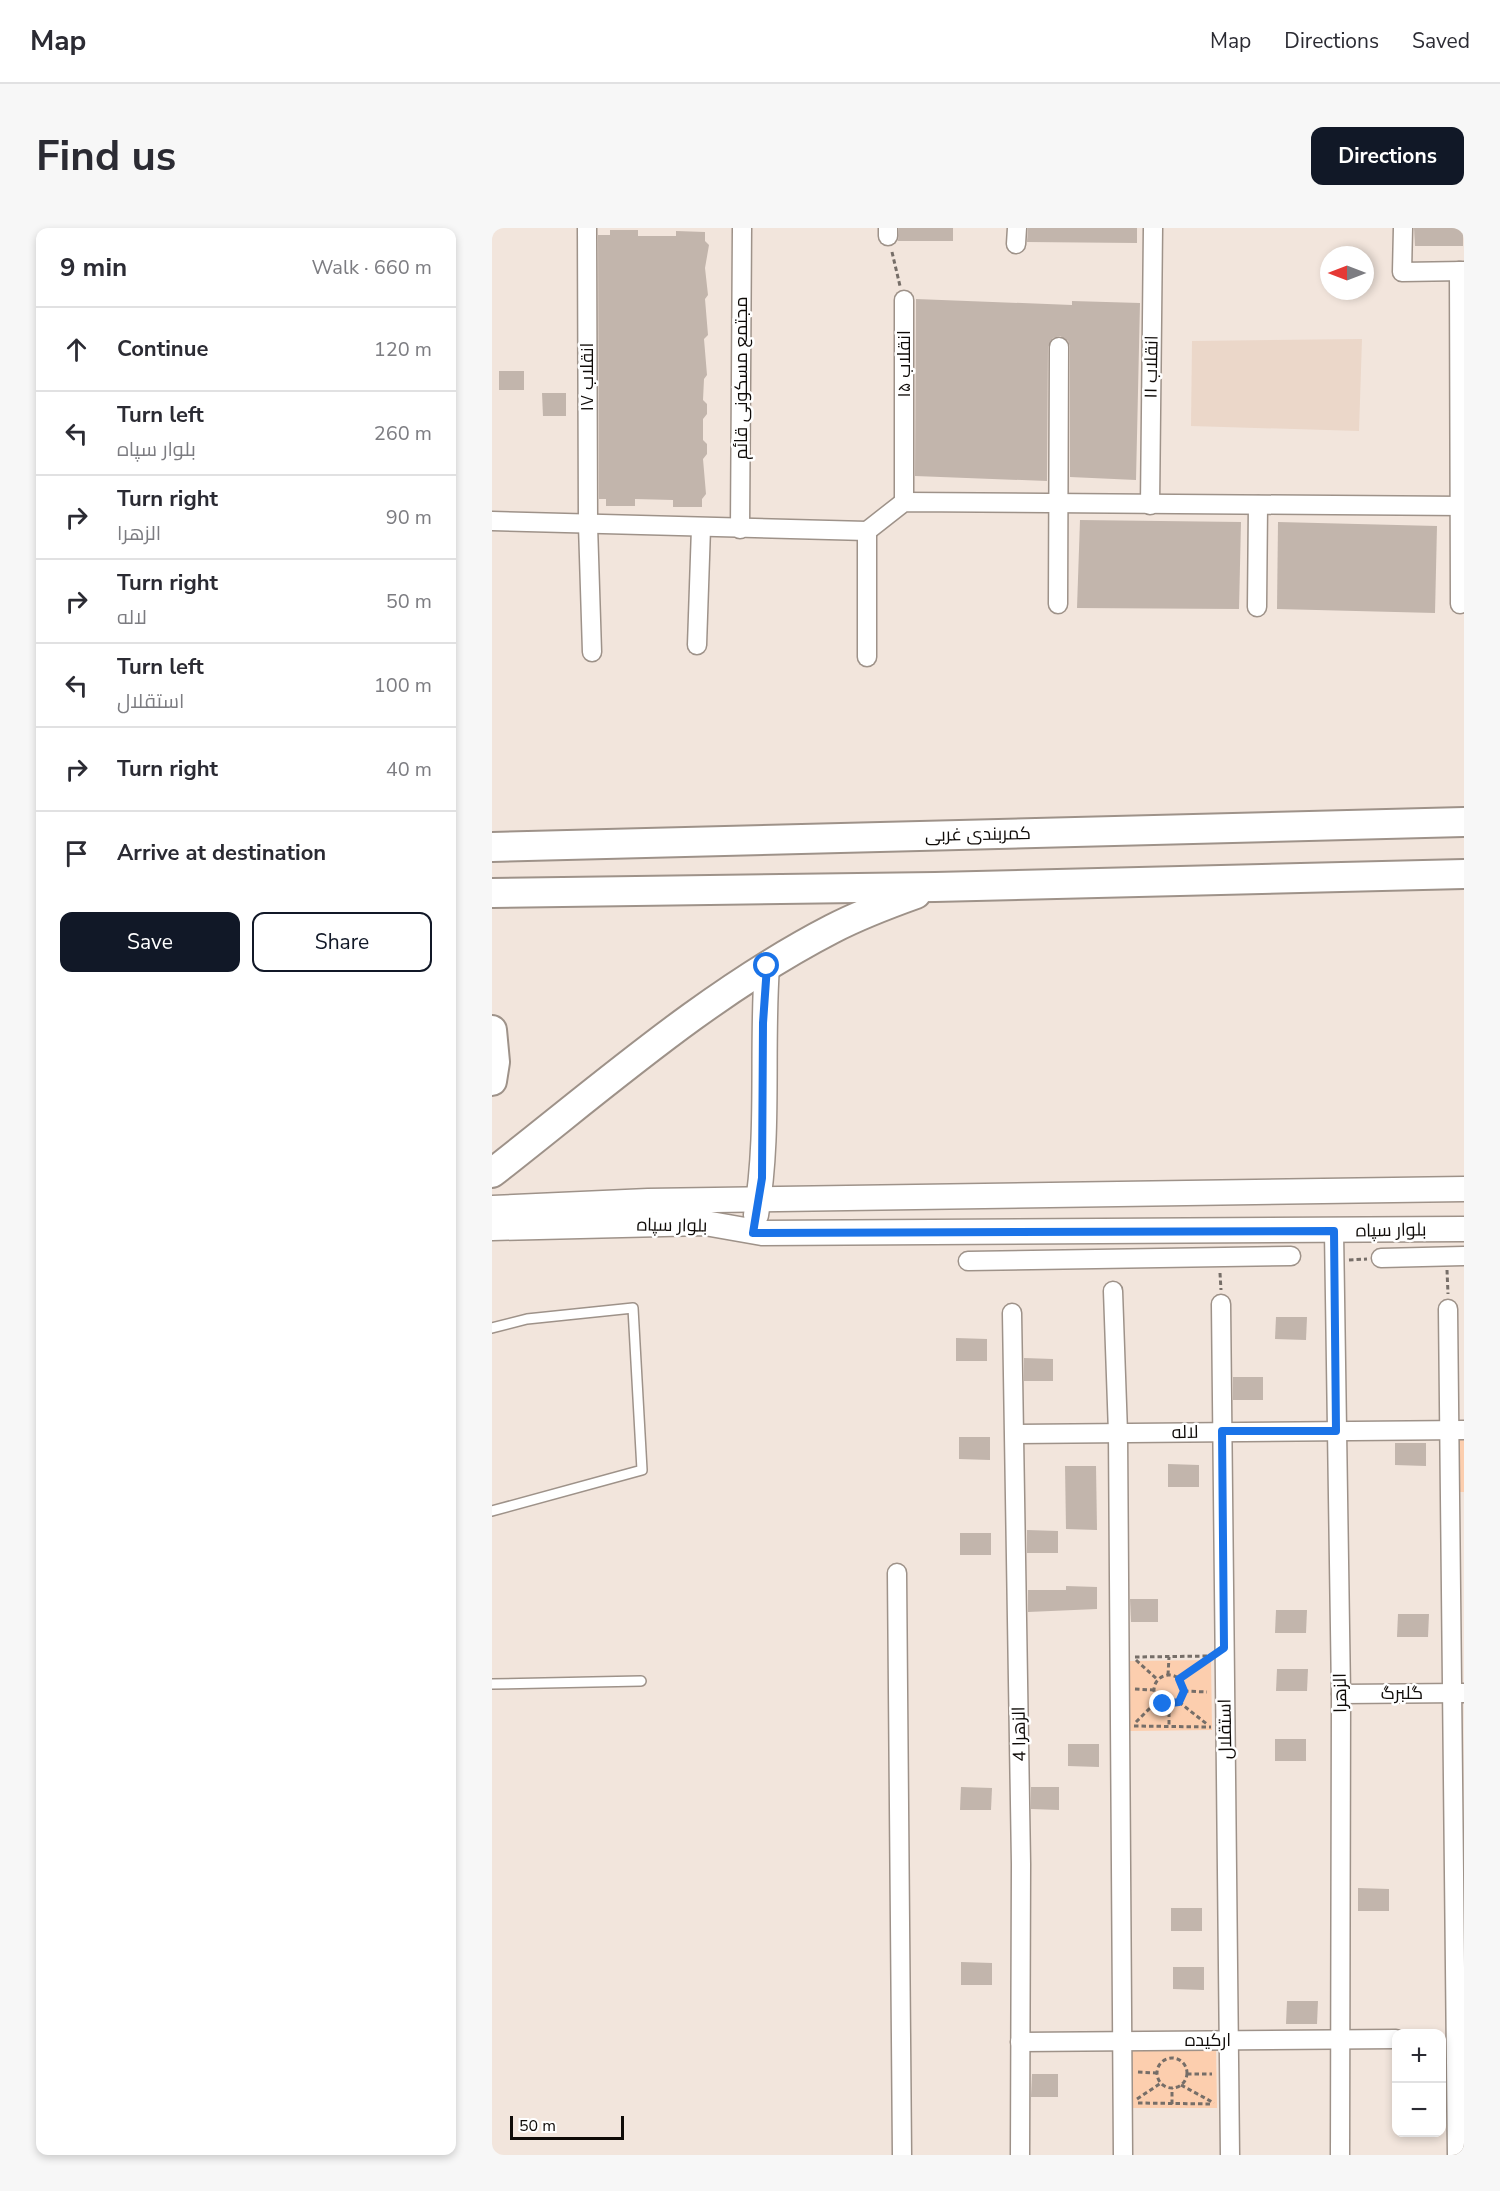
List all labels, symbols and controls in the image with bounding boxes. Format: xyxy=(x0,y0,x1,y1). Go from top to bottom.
text: Map xyxy=(30,22,86,60)
text: Map xyxy=(1210,27,1251,55)
text: Directions xyxy=(1284,27,1379,55)
text: Saved xyxy=(1412,27,1470,55)
button: Directions xyxy=(1311,127,1464,185)
text: Find us xyxy=(36,128,176,185)
north arrow xyxy=(1320,246,1374,300)
text: 9 min xyxy=(60,250,127,285)
text: Walk · 660 m xyxy=(312,254,432,281)
street label: مجتمع مسکونی قائم xyxy=(729,296,753,460)
street label: انقلاب ۱۵ xyxy=(892,330,916,398)
icon: ahead xyxy=(60,333,93,366)
text: Continue xyxy=(117,334,208,364)
street label: انقلاب ۱۱ xyxy=(1138,335,1164,399)
text: 120 m xyxy=(374,336,432,363)
street label: انقلاب ۱۷ xyxy=(575,343,599,411)
text: Turn left xyxy=(117,400,204,430)
icon: left xyxy=(60,417,93,450)
text: 260 m xyxy=(374,420,432,447)
text: بلوار سپاه xyxy=(117,436,196,463)
text: Turn right xyxy=(117,484,218,514)
icon: right xyxy=(60,501,93,534)
text: 90 m xyxy=(386,504,432,531)
text: الزهرا xyxy=(117,520,161,547)
text: Turn right xyxy=(117,568,218,598)
icon: right xyxy=(60,585,93,618)
text: 50 m xyxy=(386,588,432,615)
text: لاله xyxy=(117,604,147,631)
text: Turn left xyxy=(117,652,204,682)
icon: left xyxy=(60,669,93,702)
text: 100 m xyxy=(374,672,432,699)
text: استقلال xyxy=(117,688,184,715)
icon: right xyxy=(60,753,93,786)
text: Turn right xyxy=(117,754,218,784)
text: 40 m xyxy=(386,756,432,783)
street label: کمربندی غربی xyxy=(925,821,1031,847)
icon: arrive xyxy=(60,837,93,870)
text: Arrive at destination xyxy=(117,838,326,868)
button: Save xyxy=(60,912,240,972)
button: Share xyxy=(252,912,432,972)
route start xyxy=(753,952,779,978)
street label: بلوار سپاه xyxy=(636,1212,708,1238)
street label: بلوار سپاه xyxy=(1355,1217,1427,1243)
street label: لاله xyxy=(1171,1420,1199,1444)
street label: الزهرا xyxy=(1328,1673,1352,1713)
street label: گلبرگ xyxy=(1381,1681,1423,1705)
route end xyxy=(1149,1690,1175,1716)
street label: استقلال xyxy=(1212,1698,1238,1760)
street label: الزهرا 4 xyxy=(1007,1706,1031,1762)
street label: ارکیده xyxy=(1185,2028,1231,2052)
map controls xyxy=(1392,2029,1446,2137)
button: + xyxy=(1392,2029,1446,2083)
button: − xyxy=(1392,2083,1446,2137)
scale bar xyxy=(510,2113,624,2140)
text: 50 m xyxy=(519,2115,556,2137)

